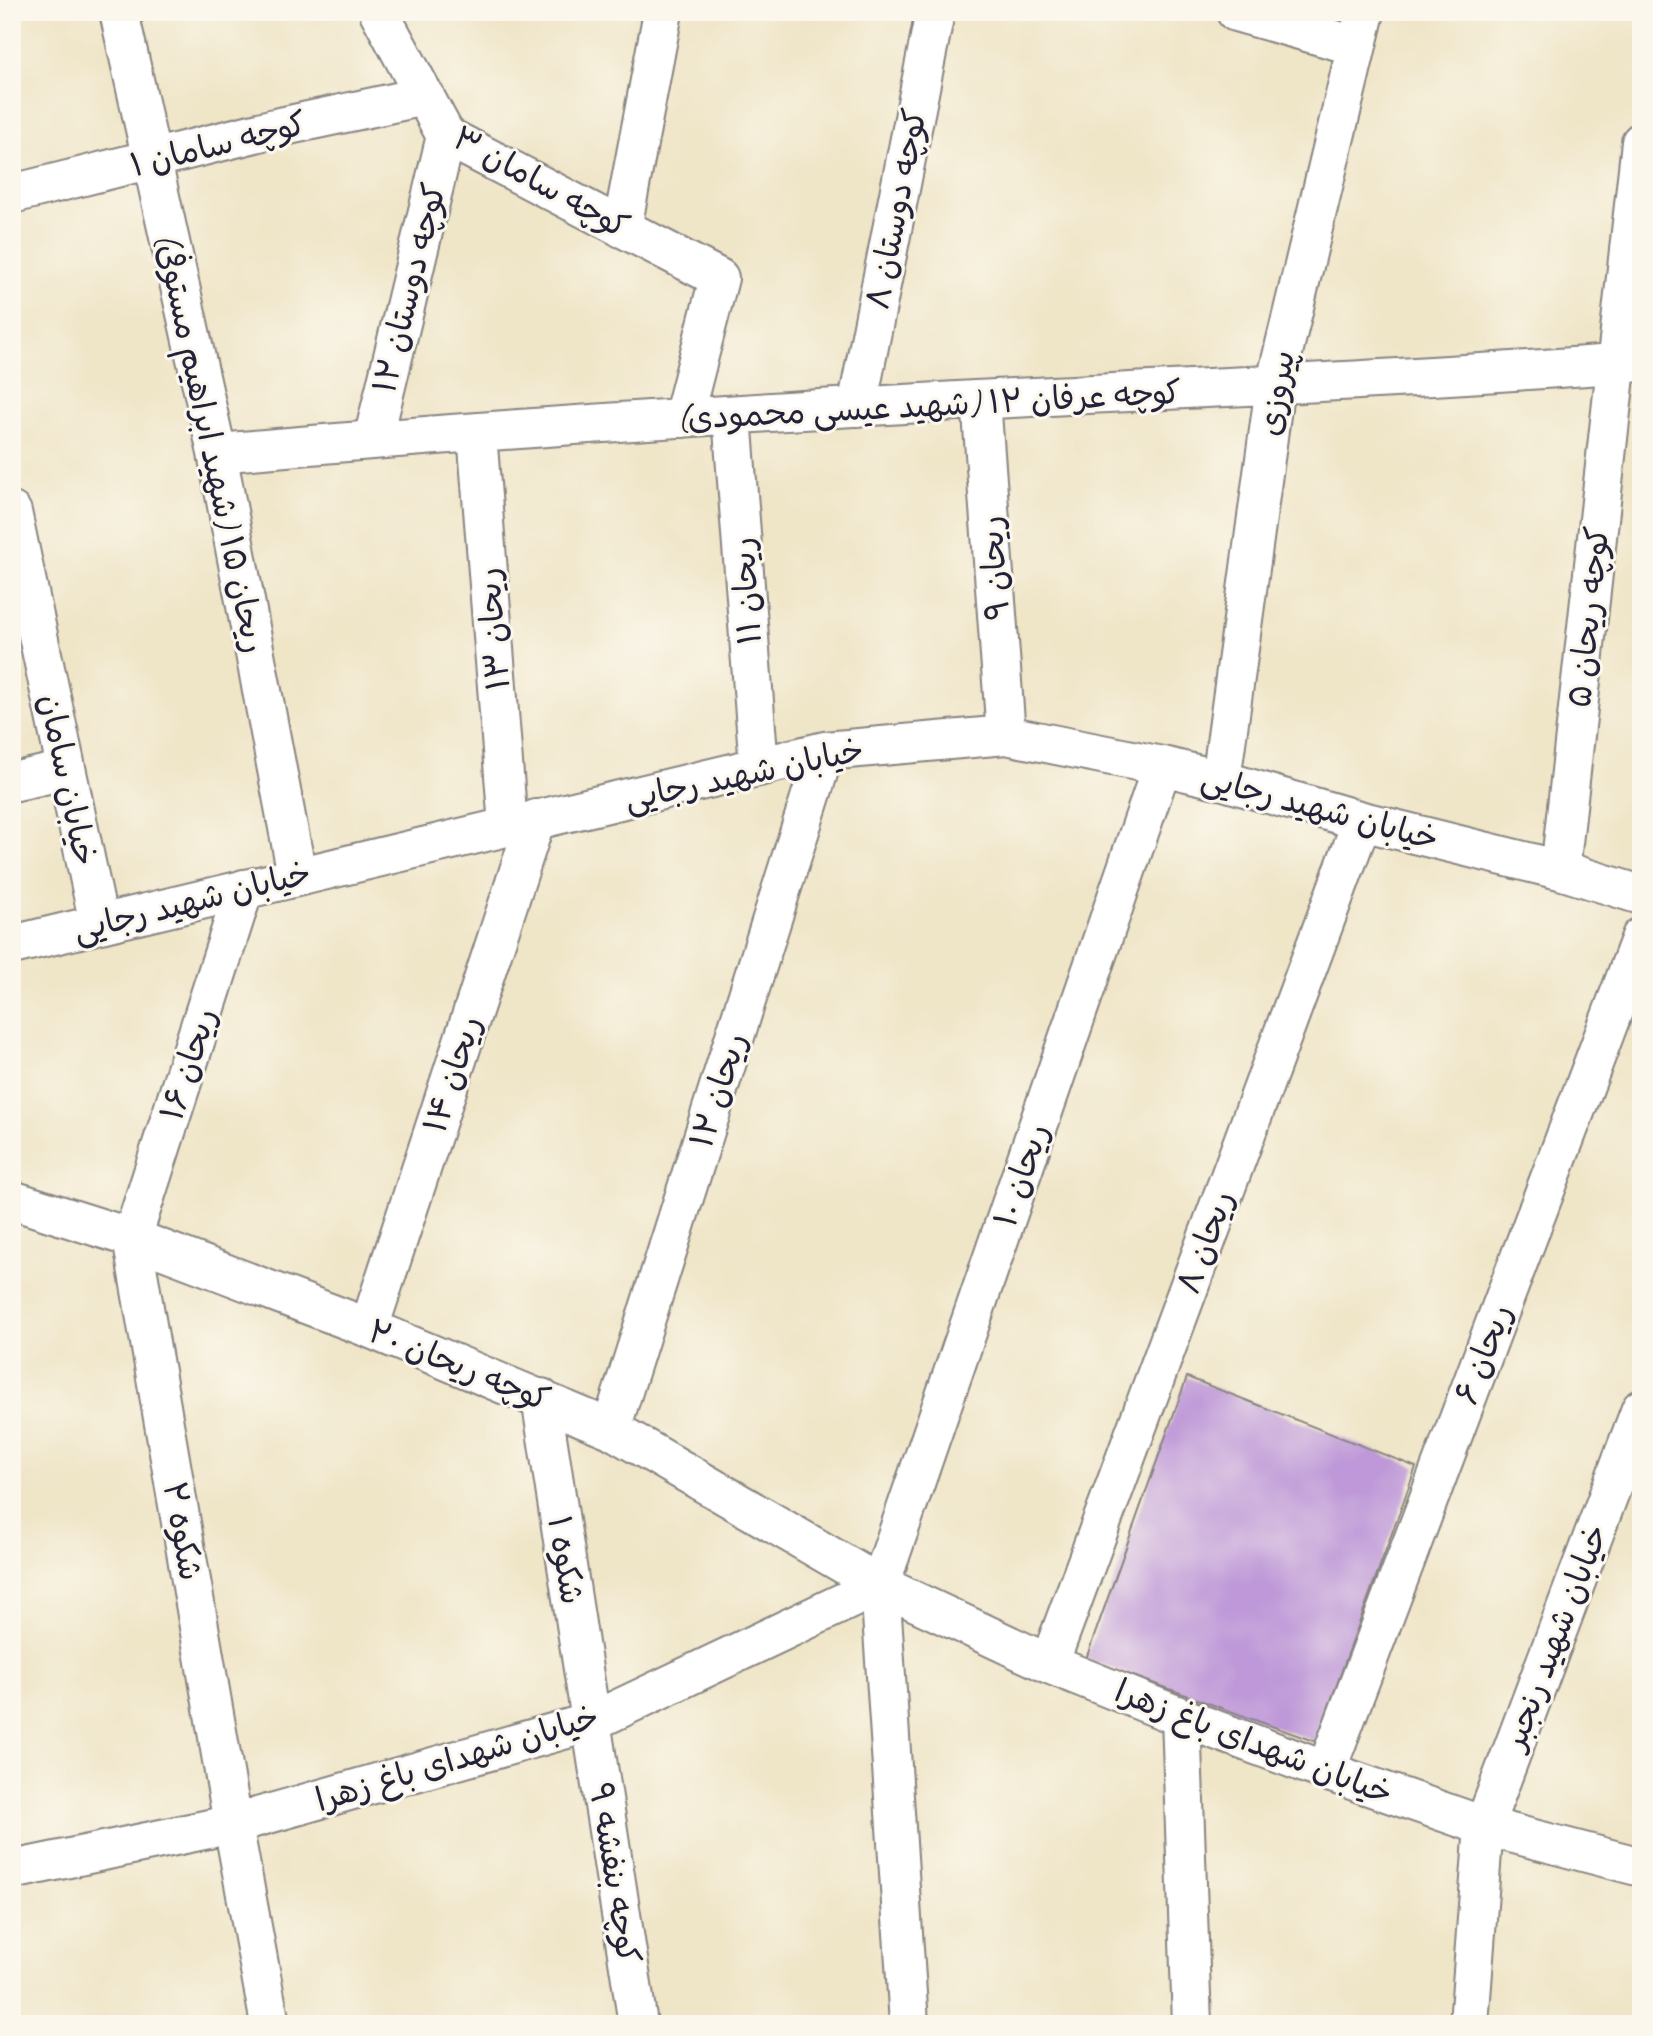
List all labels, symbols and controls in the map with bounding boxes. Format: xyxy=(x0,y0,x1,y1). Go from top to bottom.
street label: کوچه سامان ۱ xyxy=(126,102,310,186)
street label: کوچه دوستان ۸ xyxy=(856,105,936,313)
street label: کوچه سامان ۳ xyxy=(446,116,636,248)
street label: کوچه دوستان ۱۲ xyxy=(363,179,455,397)
street label: ریحان ۱۵ (شهید ابراهیم مستوفی) xyxy=(142,229,276,658)
street label: پیروزی xyxy=(1248,347,1304,439)
street label: کوچه عرفان ۱۲ (شهید عیسی محمودی) xyxy=(676,371,1182,439)
street label: ریحان ۹ xyxy=(969,514,1019,622)
street label: کوچه ریحان ۵ xyxy=(1558,524,1618,710)
street label: ریحان ۱۱ xyxy=(721,536,771,646)
street label: ریحان ۱۳ xyxy=(467,566,519,692)
street label: خیابان سامان xyxy=(29,690,107,870)
street label: خیابان شهید رجایی xyxy=(621,728,867,820)
street label: خیابان شهید رجایی xyxy=(1197,756,1443,860)
street label: خیابان شهید رجایی xyxy=(69,851,315,951)
street label: ریحان ۱۶ xyxy=(150,1002,226,1126)
street label: ریحان ۱۴ xyxy=(413,1010,491,1138)
street label: ریحان ۱۲ xyxy=(680,1027,756,1153)
street label: ریحان ۱۰ xyxy=(984,1118,1058,1232)
street label: ریحان ۸ xyxy=(1167,1184,1243,1300)
street label: ریحان ۶ xyxy=(1445,1298,1521,1410)
street label: کوچه ریحان ۲۰ xyxy=(362,1309,556,1421)
street label: شکوه ۲ xyxy=(154,1478,212,1584)
street label: شکوه ۱ xyxy=(538,1513,594,1607)
street label: خیابان شهید رنجبر xyxy=(1492,1518,1617,1759)
street label: خیابان شهدای باغ‌ زهرا xyxy=(1109,1670,1399,1816)
street label: خیابان شهدای باغ زهرا xyxy=(310,1695,604,1823)
street label: کوچه بنفشه ۹ xyxy=(580,1780,650,1966)

